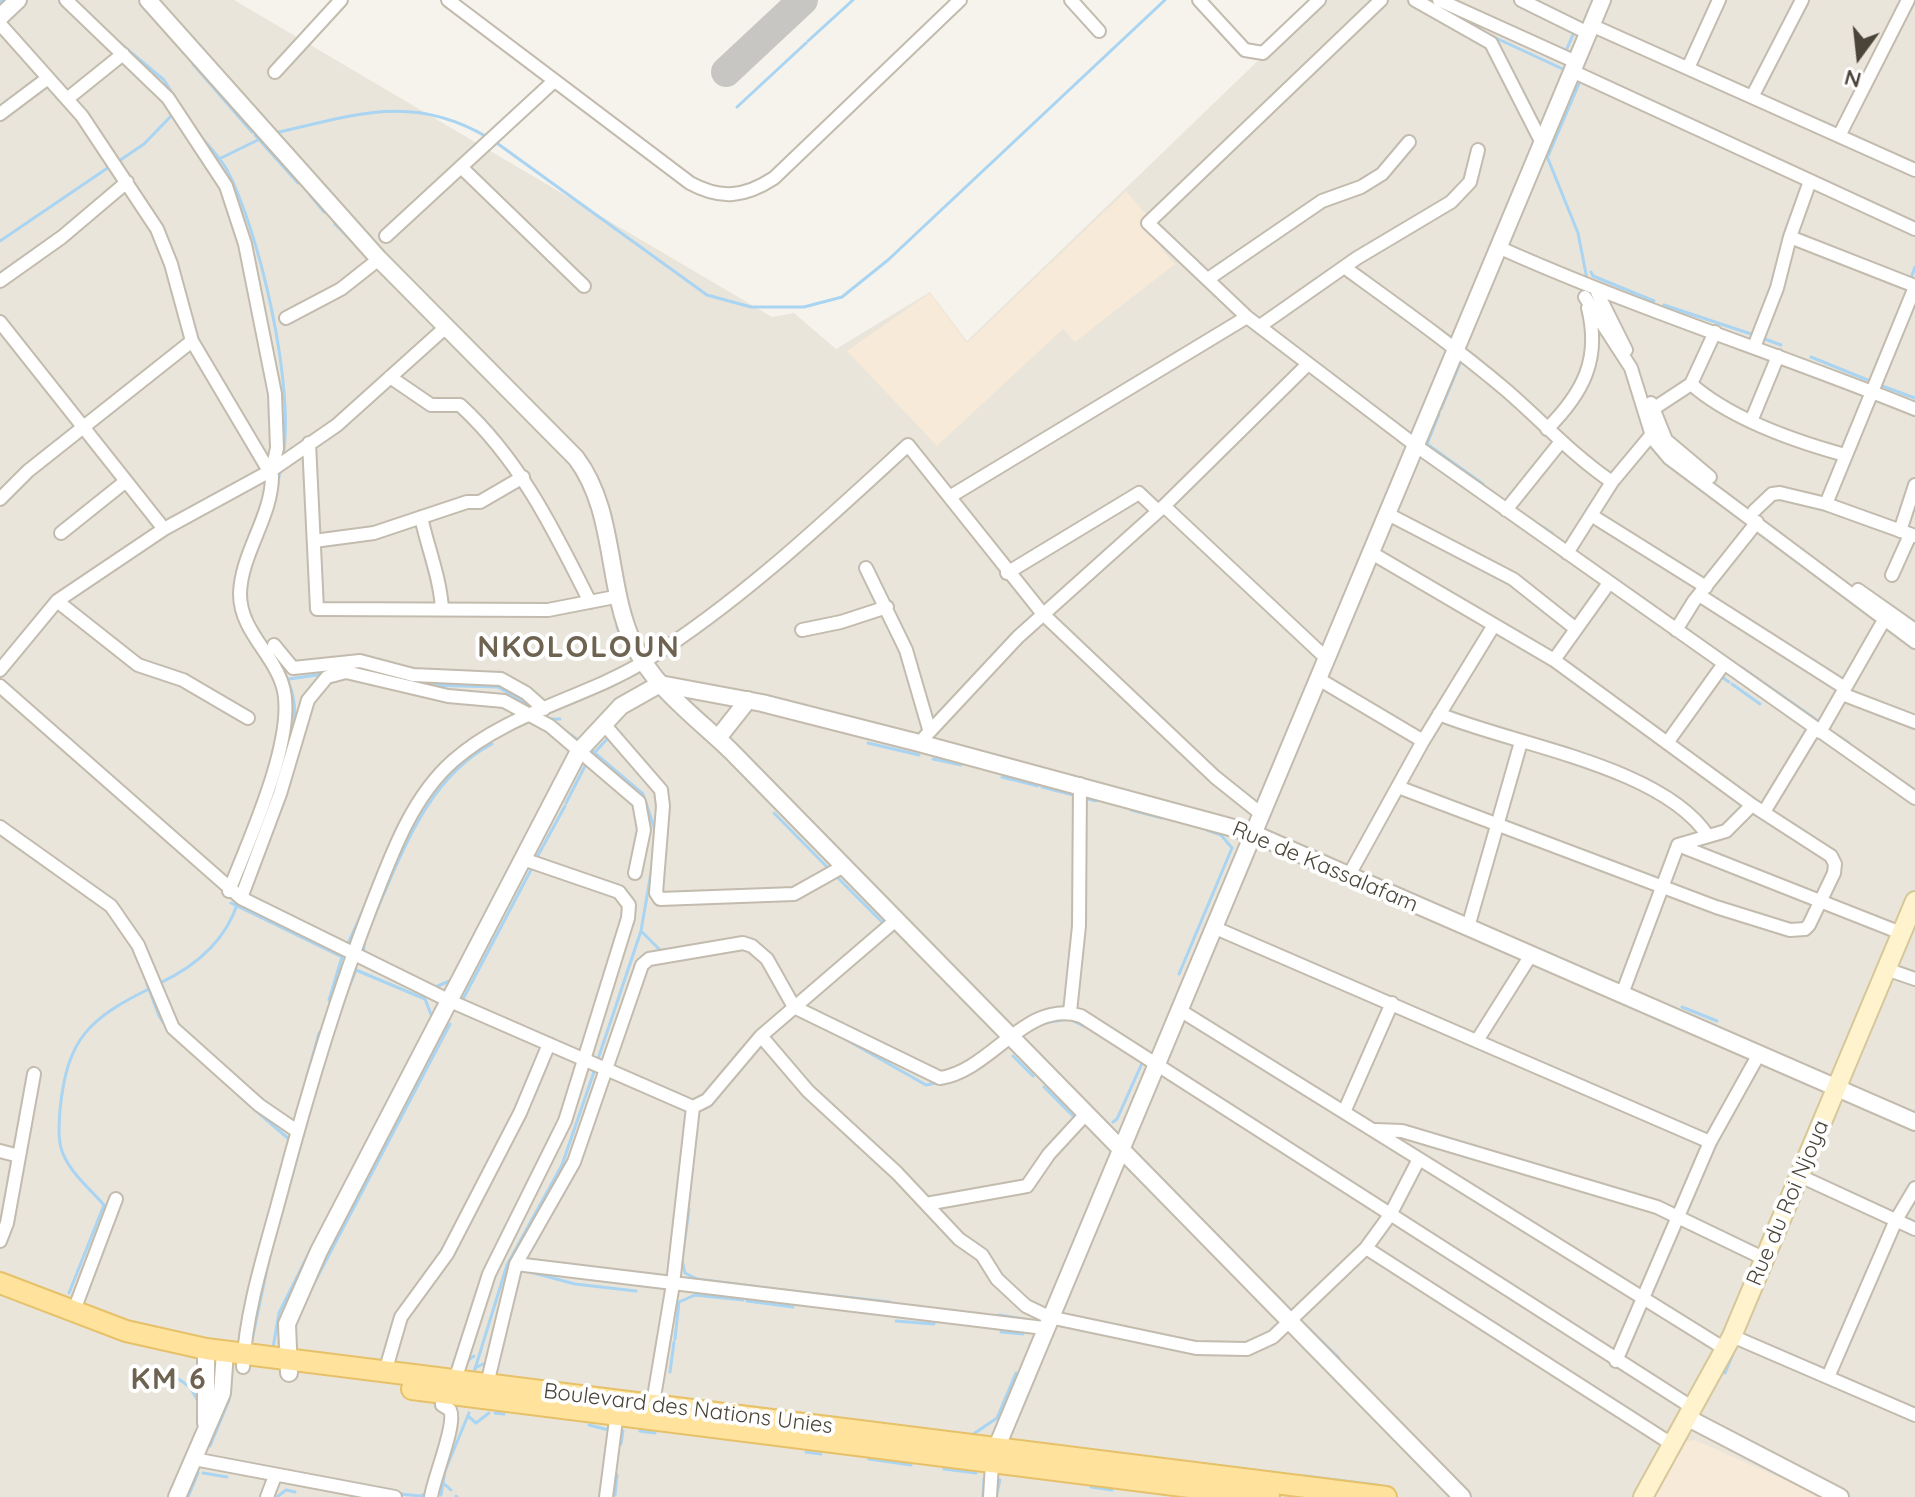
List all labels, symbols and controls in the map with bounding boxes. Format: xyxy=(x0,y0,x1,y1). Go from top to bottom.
north arrow xyxy=(1819,16,1899,96)
text: N xyxy=(1841,64,1864,95)
district label: NKOLOLOUN xyxy=(477,630,681,666)
street label: Rue de Kassalafam xyxy=(1228,816,1422,918)
street label: Rue du Roi Njoya xyxy=(1741,1116,1835,1290)
district label: KM 6 xyxy=(130,1362,208,1398)
street label: Boulevard des Nations Unies xyxy=(542,1378,834,1440)

